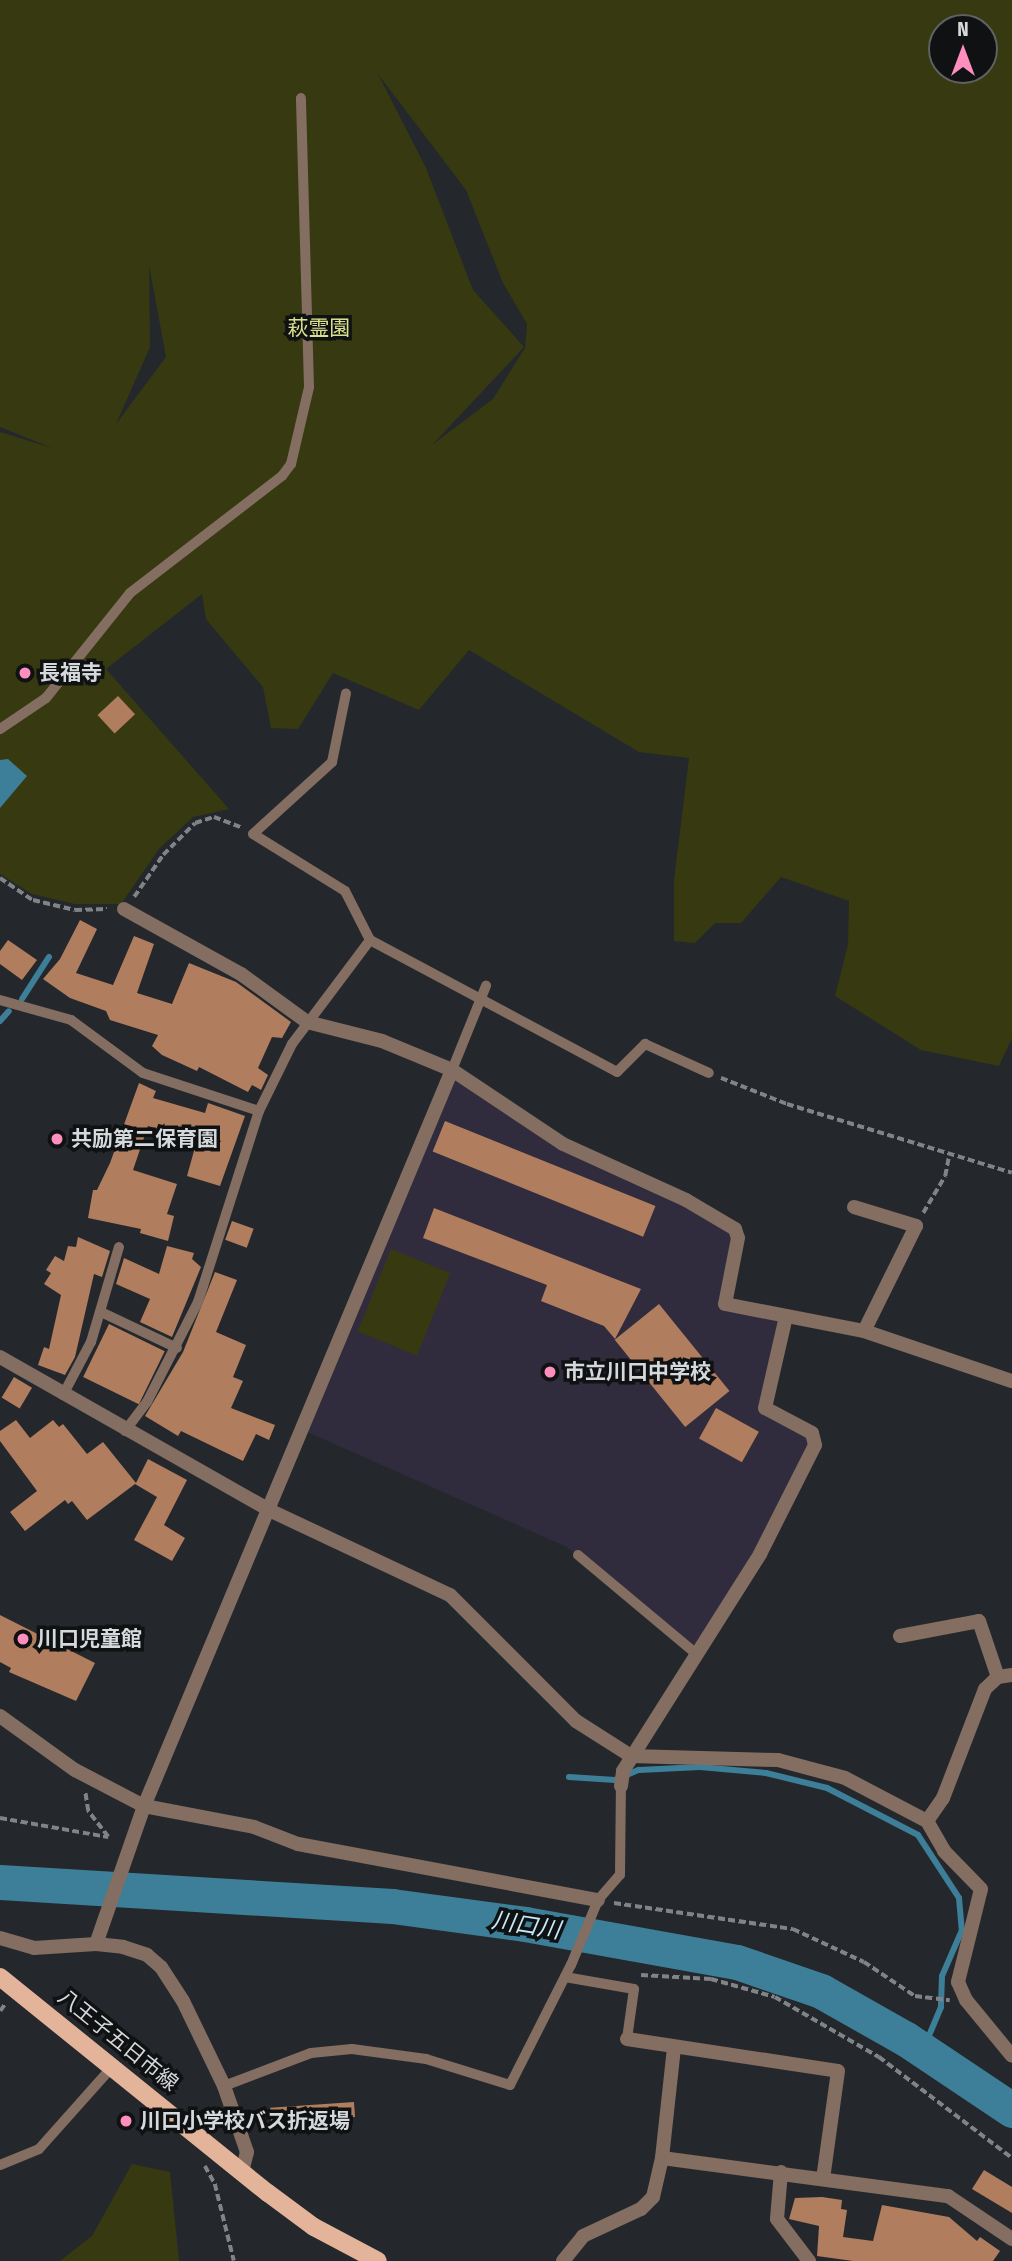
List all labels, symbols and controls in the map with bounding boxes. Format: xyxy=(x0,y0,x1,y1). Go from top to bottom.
north arrow xyxy=(928,14,998,84)
text: N xyxy=(957,18,969,41)
park label: 萩霊園 xyxy=(288,315,350,341)
place label: 長福寺 xyxy=(39,660,102,686)
marker: 長福寺 xyxy=(17,665,33,681)
place label: 共励第二保育園 xyxy=(71,1126,218,1152)
marker: 共励第二保育園 xyxy=(49,1131,65,1147)
place label: 市立川口中学校 xyxy=(564,1359,711,1385)
marker: 市立川口中学校 xyxy=(542,1364,558,1380)
place label: 川口児童館 xyxy=(37,1626,142,1652)
marker: 川口児童館 xyxy=(15,1631,31,1647)
water label: 川口川 xyxy=(490,1906,562,1944)
street label: 八王子五日市線 xyxy=(53,1984,183,2096)
place label: 川口小学校バス折返場 xyxy=(140,2108,350,2134)
marker: 川口小学校バス折返場 xyxy=(118,2113,134,2129)

